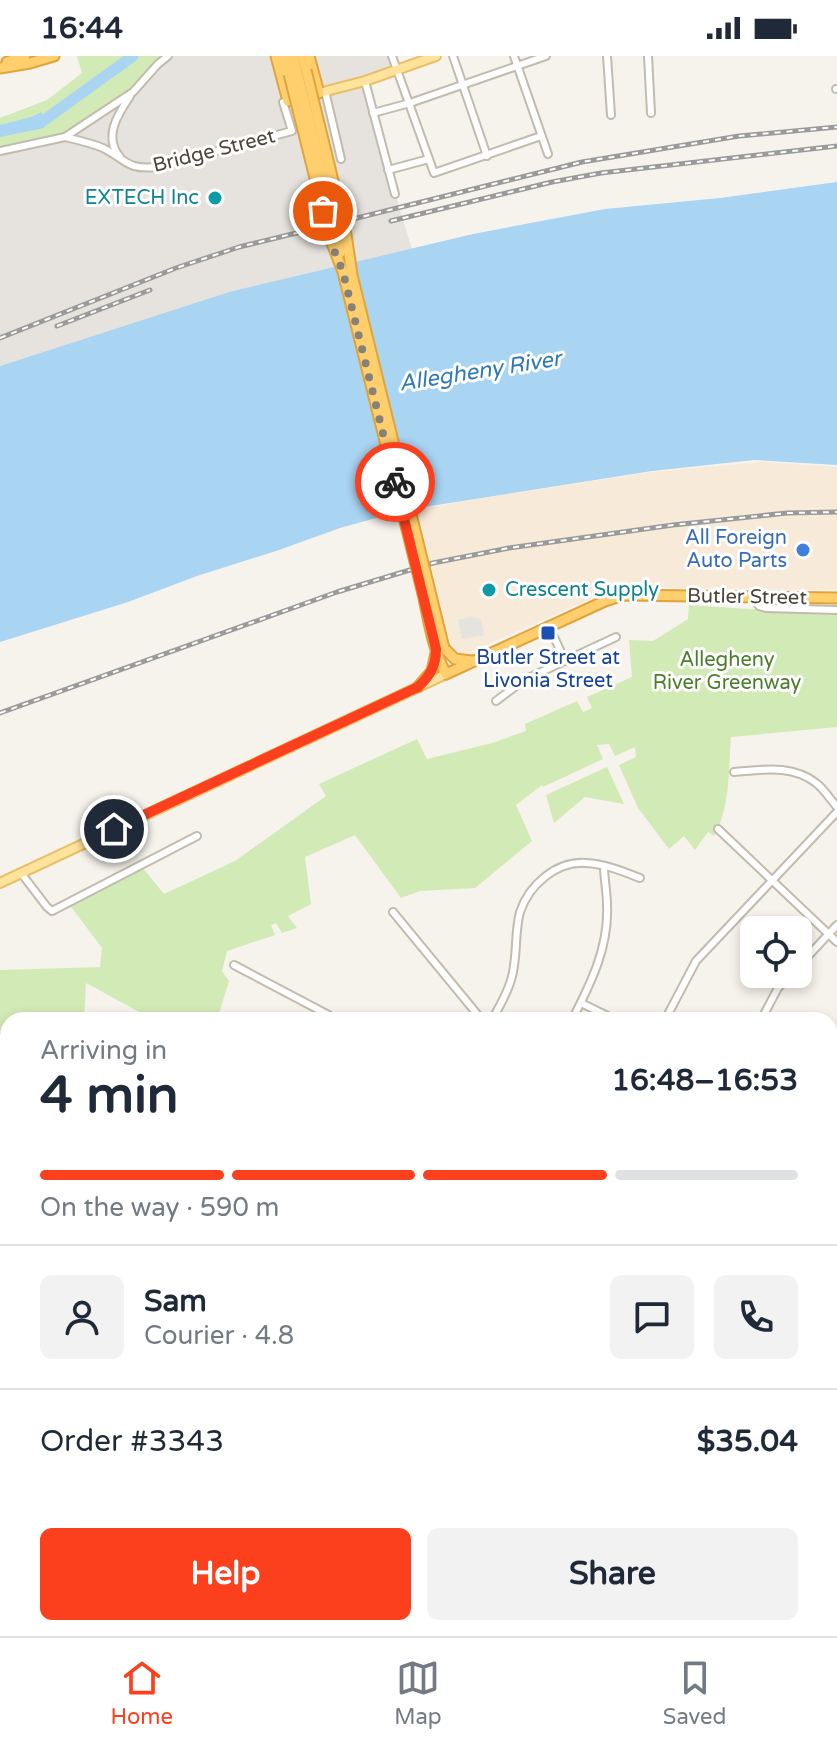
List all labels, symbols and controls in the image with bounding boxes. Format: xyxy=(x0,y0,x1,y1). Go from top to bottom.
text: 16:44 xyxy=(40,10,123,47)
street label: Bridge Street xyxy=(150,124,278,178)
pin xyxy=(289,177,357,245)
place label: EXTECH Inc xyxy=(85,186,199,210)
marker: EXTECH Inc xyxy=(206,189,224,207)
icon: bag xyxy=(301,189,345,233)
water label: Allegheny River xyxy=(397,345,565,397)
courier xyxy=(355,442,435,522)
icon: bike xyxy=(373,460,417,504)
place label: All Foreign Auto Parts xyxy=(685,526,787,573)
marker: All Foreign Auto Parts xyxy=(794,541,812,559)
place label: Crescent Supply xyxy=(505,578,659,602)
marker: Crescent Supply xyxy=(480,581,498,599)
street label: Butler Street xyxy=(687,584,807,610)
marker: Butler Street at Livonia Street xyxy=(539,624,557,642)
place label: Butler Street at Livonia Street xyxy=(476,646,620,693)
park label: Allegheny River Greenway xyxy=(653,648,802,695)
pin xyxy=(80,795,148,863)
icon: home xyxy=(92,807,136,851)
map controls xyxy=(740,916,812,988)
button: locate xyxy=(740,916,812,988)
text: Arriving in xyxy=(40,1035,167,1066)
text: 16:48–16:53 xyxy=(611,1062,798,1099)
text: 4 min xyxy=(40,1064,179,1127)
text: On the way · 590 m xyxy=(40,1192,279,1223)
button: person xyxy=(40,1275,124,1359)
button: chat xyxy=(610,1275,694,1359)
button: phone xyxy=(714,1275,798,1359)
text: Sam xyxy=(144,1283,207,1320)
text: Courier · 4.8 xyxy=(144,1320,294,1351)
text: Order #3343 xyxy=(40,1423,224,1460)
text: $35.04 xyxy=(697,1423,798,1460)
button: Help xyxy=(40,1528,411,1620)
button: Share xyxy=(427,1528,798,1620)
tab: Home xyxy=(111,1656,173,1730)
tab: Map xyxy=(394,1656,442,1730)
tab: Saved xyxy=(663,1656,726,1730)

